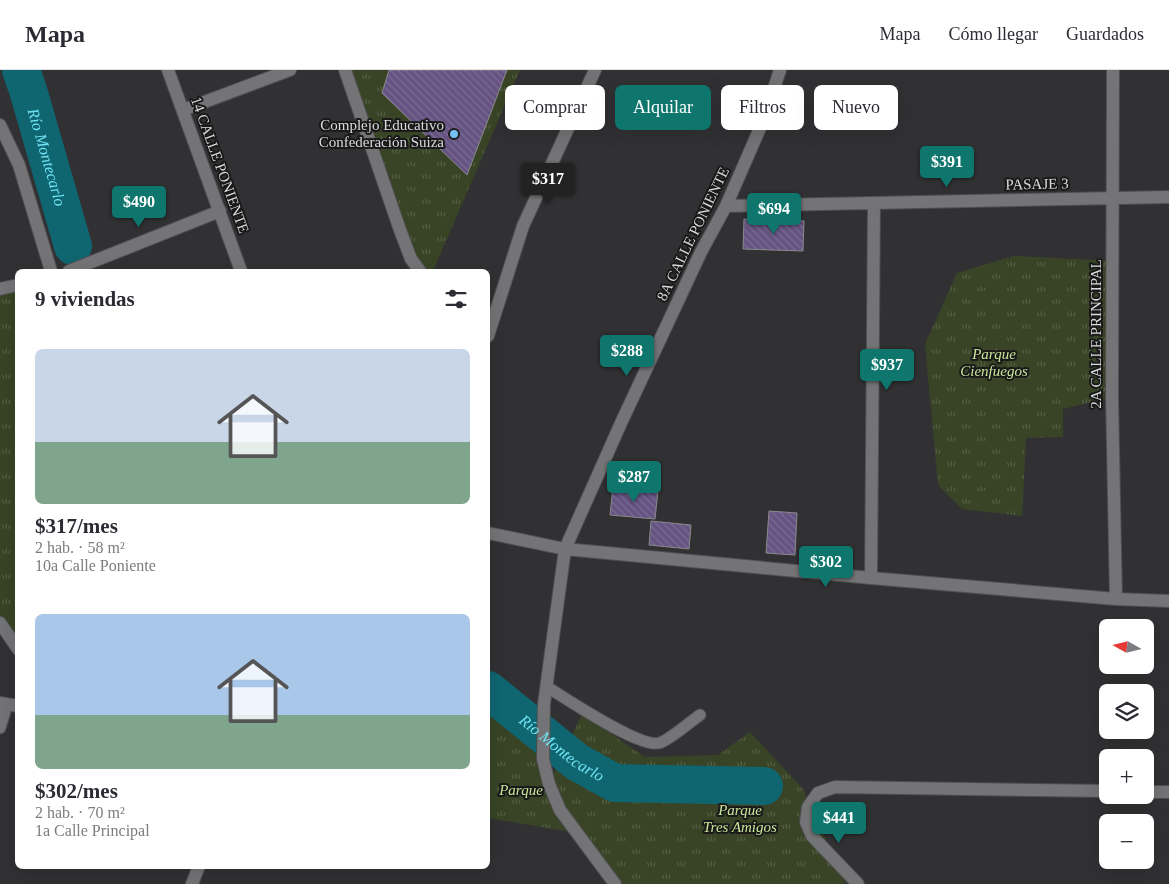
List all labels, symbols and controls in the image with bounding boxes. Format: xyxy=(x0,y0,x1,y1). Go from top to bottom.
text: Mapa xyxy=(25,21,85,47)
text: Mapa xyxy=(880,24,921,44)
text: Cómo llegar xyxy=(949,24,1038,44)
text: Guardados xyxy=(1066,24,1144,44)
chip: Comprar xyxy=(505,85,605,130)
chip: Alquilar xyxy=(615,85,711,130)
chip: Filtros xyxy=(721,85,804,130)
chip: Nuevo xyxy=(814,85,898,130)
street label: 14 CALLE PONIENTE xyxy=(188,95,252,235)
water label: Río Montecarlo xyxy=(25,105,70,208)
place label: Complejo Educativo Confederación Suiza xyxy=(319,117,444,150)
marker: Complejo Educativo Confederación Suiza xyxy=(448,128,460,140)
pin: $391 xyxy=(917,146,977,188)
text: $391 xyxy=(931,153,963,170)
pin: $317 xyxy=(518,162,578,205)
street label: 8A CALLE PONIENTE xyxy=(654,165,732,303)
text: $317 xyxy=(532,170,564,187)
street label: PASAJE 3 xyxy=(1005,175,1069,193)
pin: $490 xyxy=(109,186,169,228)
pin: $694 xyxy=(744,192,804,235)
text: $490 xyxy=(123,193,155,210)
text: $694 xyxy=(758,200,790,217)
street label: 2A CALLE PRINCIPAL xyxy=(1088,259,1104,409)
icon: filters xyxy=(442,285,470,313)
text: 9 viviendas xyxy=(35,287,135,311)
pin: $288 xyxy=(597,334,657,377)
text: $288 xyxy=(611,342,643,359)
park label: Parque Cienfuegos xyxy=(960,346,1028,379)
pin: $937 xyxy=(857,348,917,391)
text: $937 xyxy=(871,356,903,373)
icon: home xyxy=(208,381,298,471)
pin: $287 xyxy=(604,460,664,503)
text: $287 xyxy=(618,468,650,485)
text: $317/mes xyxy=(35,514,118,538)
text: 2 hab. · 58 m² xyxy=(35,539,125,556)
pin: $302 xyxy=(796,546,856,588)
text: $302 xyxy=(810,553,842,570)
text: 10a Calle Poniente xyxy=(35,557,156,574)
north arrow xyxy=(1099,619,1154,674)
map controls xyxy=(1099,619,1154,869)
icon: home xyxy=(208,646,298,736)
button: layers xyxy=(1099,684,1154,739)
water label: Río Montecarlo xyxy=(516,710,607,784)
button: + xyxy=(1099,749,1154,804)
text: $302/mes xyxy=(35,779,118,803)
park label: Parque xyxy=(498,782,543,798)
park label: Parque Tres Amigos xyxy=(703,802,777,835)
pin: $441 xyxy=(809,802,869,844)
text: 2 hab. · 70 m² xyxy=(35,804,125,821)
text: $441 xyxy=(823,809,855,826)
button: − xyxy=(1099,814,1154,869)
text: 1a Calle Principal xyxy=(35,822,150,839)

